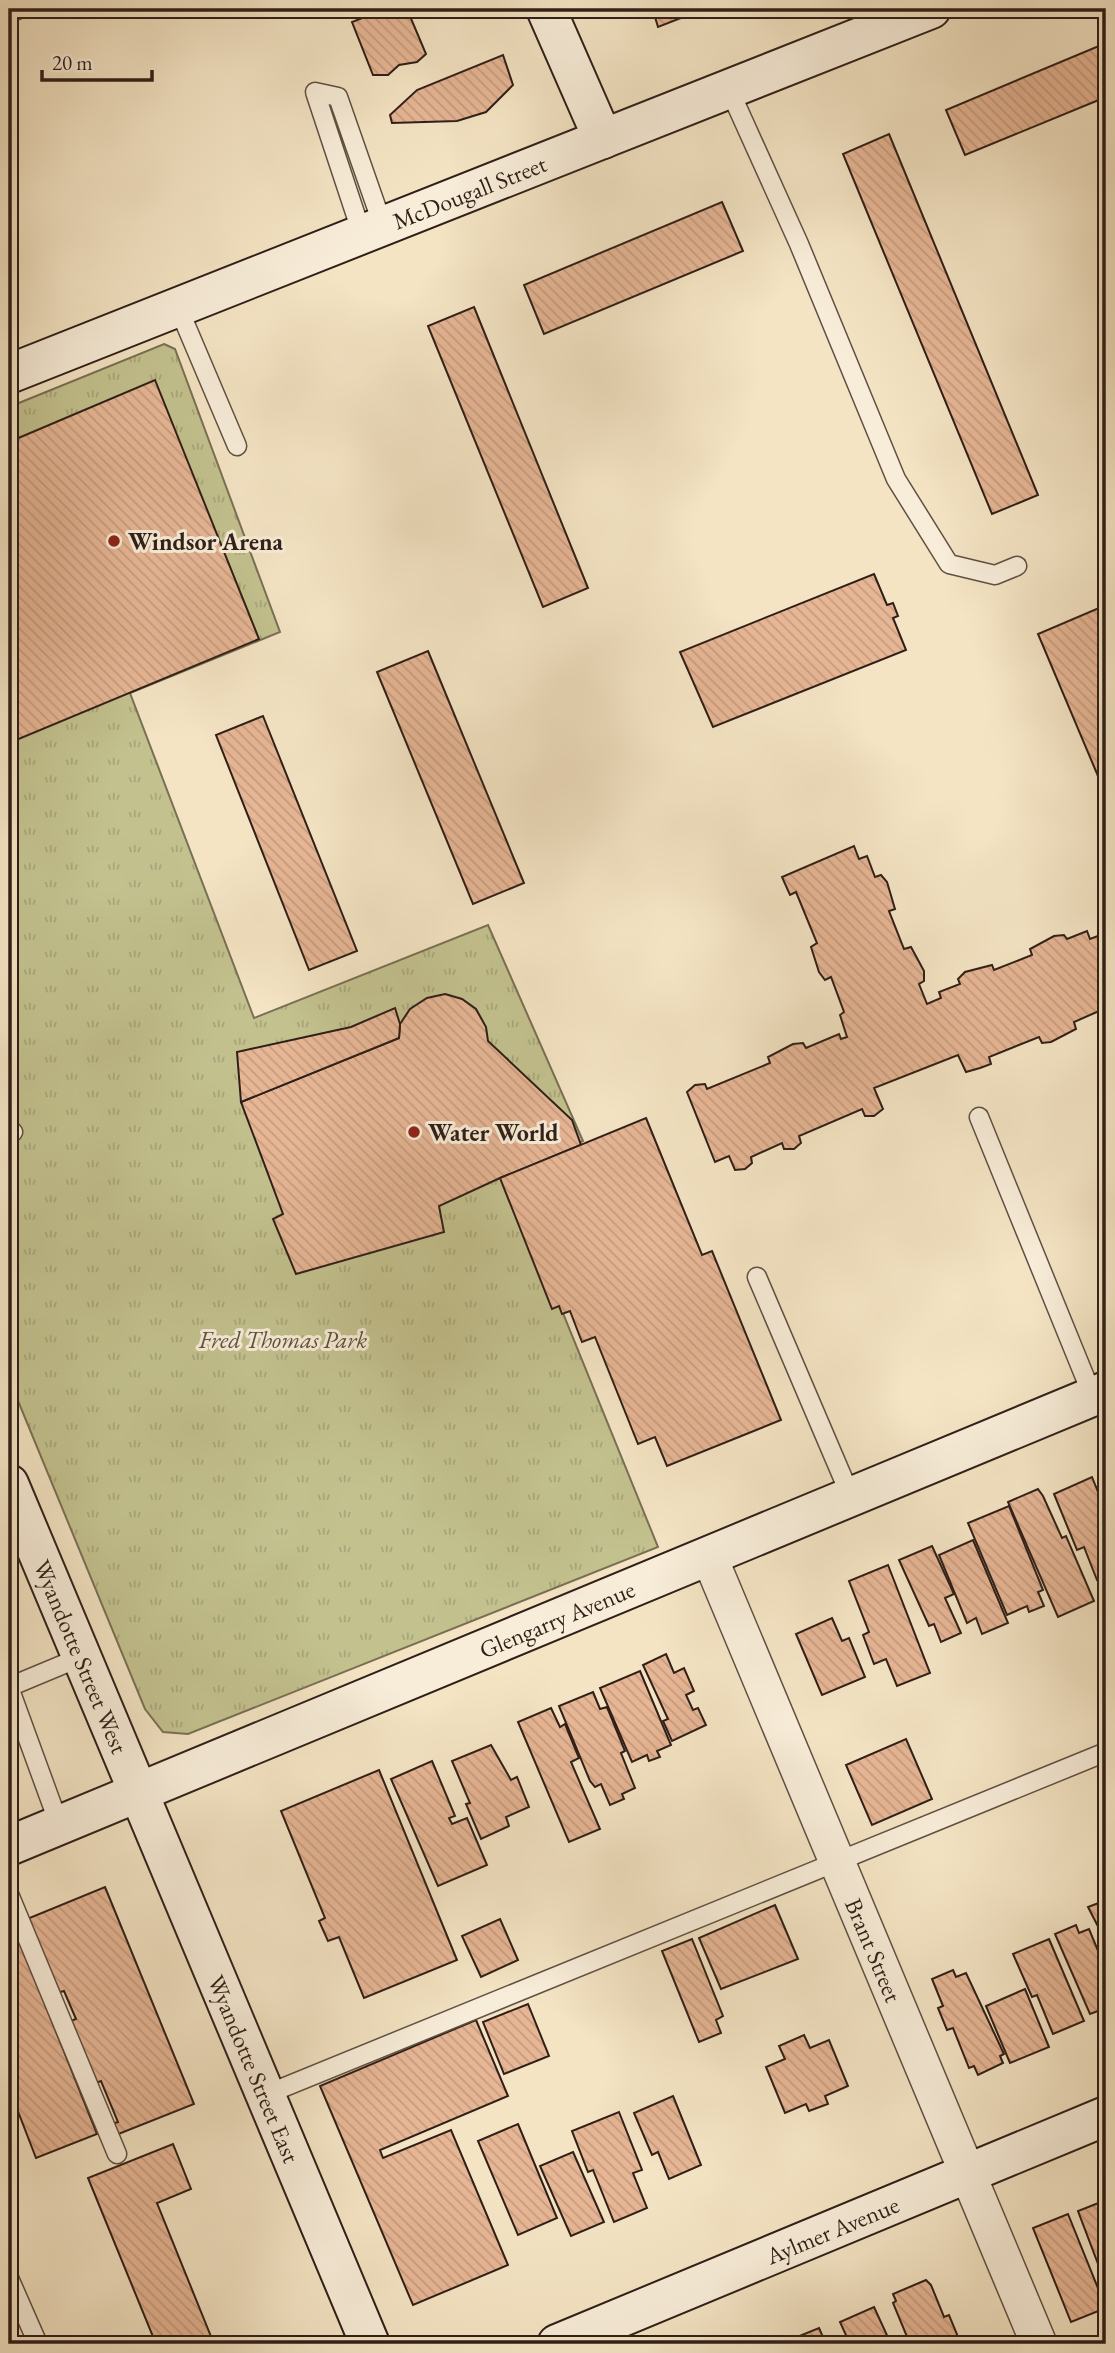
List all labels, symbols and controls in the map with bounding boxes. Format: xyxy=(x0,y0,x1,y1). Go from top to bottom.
scale bar xyxy=(42,38,152,82)
text: 20 m xyxy=(52,49,93,76)
street label: McDougall Street xyxy=(388,147,551,236)
place label: Windsor Arena xyxy=(128,526,284,557)
marker: Windsor Arena xyxy=(106,533,122,549)
place label: Water World xyxy=(428,1117,559,1148)
marker: Water World xyxy=(406,1124,422,1140)
park label: Fred Thomas Park xyxy=(198,1324,367,1355)
street label: Wyandotte Street West xyxy=(27,1555,136,1758)
street label: Glengarry Avenue xyxy=(474,1573,639,1665)
street label: Brant Street xyxy=(838,1893,910,2007)
street label: Wyandotte Street East xyxy=(201,1970,308,2168)
street label: Aylmer Avenue xyxy=(760,2188,903,2271)

